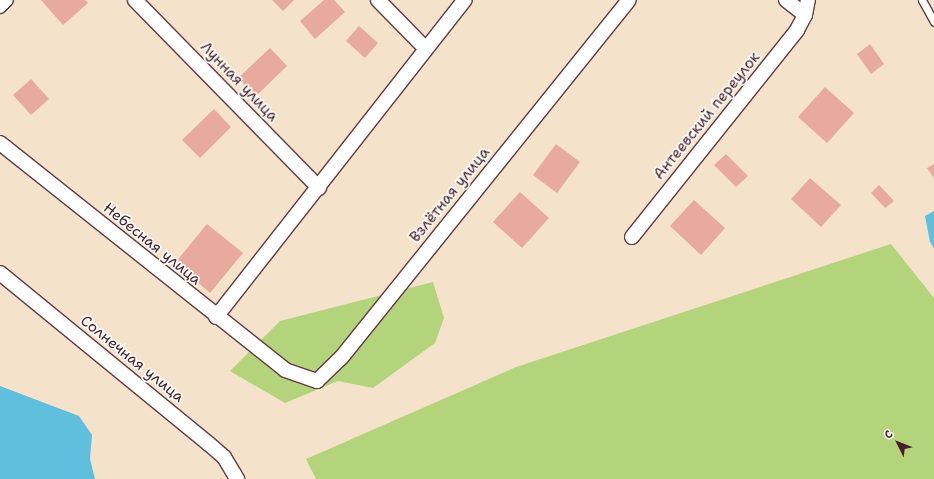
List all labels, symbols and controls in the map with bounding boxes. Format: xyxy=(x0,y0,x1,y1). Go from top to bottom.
street label: Лунная улица xyxy=(196,38,282,126)
street label: Антеевский переулок xyxy=(650,49,764,183)
street label: Взлётная улица xyxy=(406,144,494,246)
street label: Небесная улица xyxy=(99,199,205,289)
street label: Солнечная улица xyxy=(77,312,187,406)
north arrow xyxy=(878,423,918,463)
text: С xyxy=(881,427,897,442)

